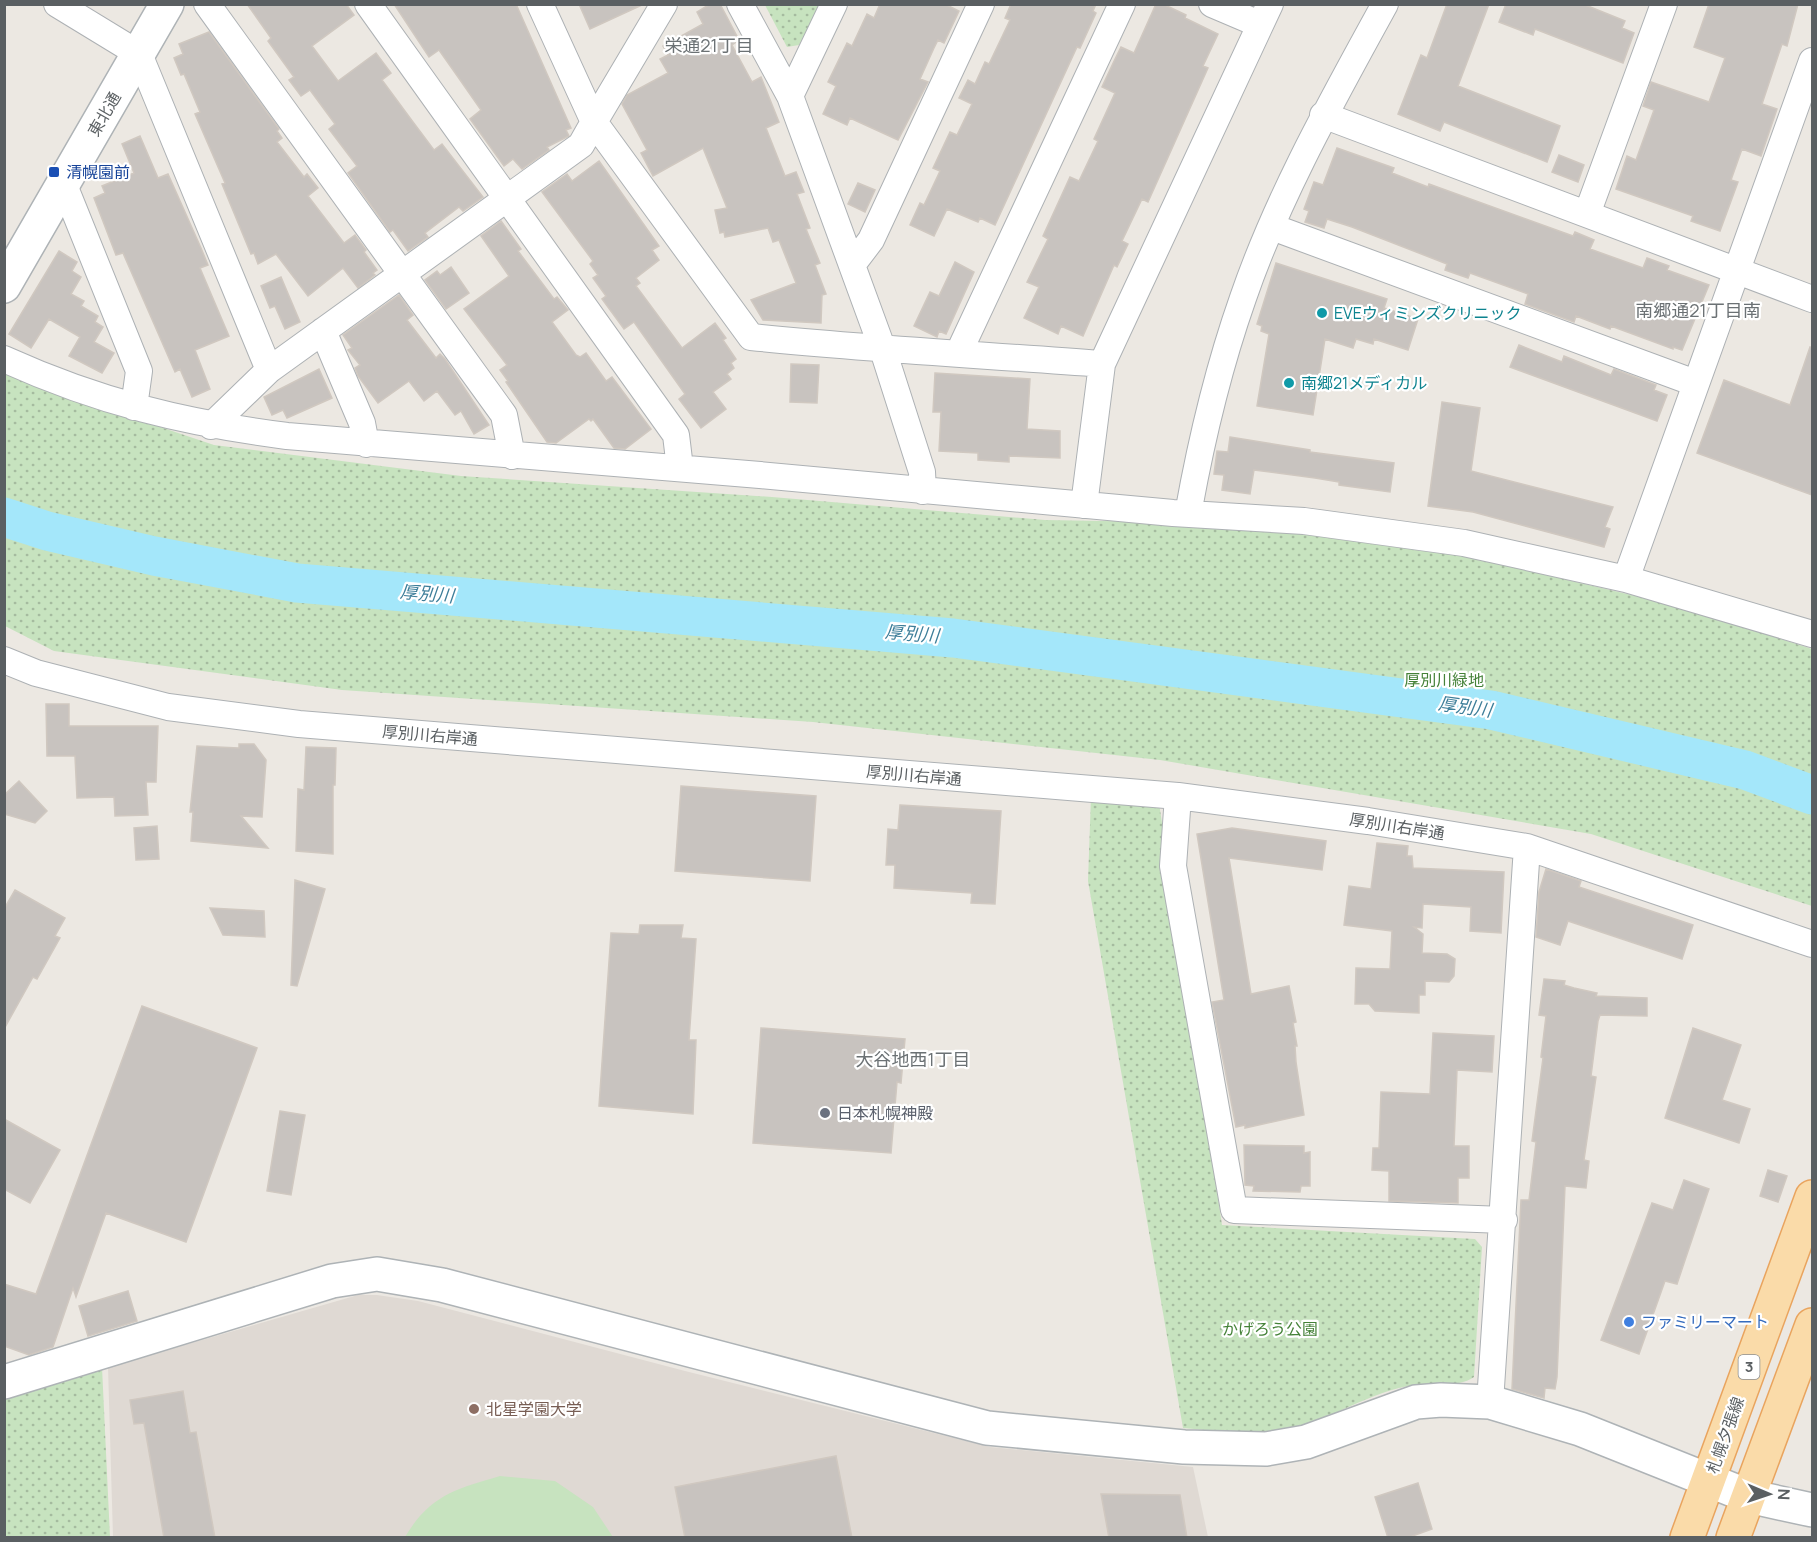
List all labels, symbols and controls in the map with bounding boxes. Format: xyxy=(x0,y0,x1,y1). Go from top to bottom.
district label: 栄通21丁目 xyxy=(664,33,754,57)
street label: 東北通 xyxy=(82,88,126,140)
place label: 清幌園前 xyxy=(66,161,130,183)
marker: 清幌園前 xyxy=(47,165,61,179)
district label: 南郷通21丁目南 xyxy=(1635,298,1761,322)
place label: EVEウィミンズクリニック xyxy=(1334,302,1522,324)
marker: EVEウィミンズクリニック xyxy=(1315,306,1329,320)
place label: 南郷21メディカル xyxy=(1301,372,1427,394)
marker: 南郷21メディカル xyxy=(1282,376,1296,390)
water label: 厚別川 xyxy=(399,579,457,607)
water label: 厚別川 xyxy=(884,619,942,647)
park label: 厚別川緑地 xyxy=(1404,669,1484,691)
water label: 厚別川 xyxy=(1437,690,1496,722)
street label: 厚別川右岸通 xyxy=(381,720,479,750)
street label: 厚別川右岸通 xyxy=(865,760,963,790)
street label: 厚別川右岸通 xyxy=(1348,808,1446,844)
district label: 大谷地西1丁目 xyxy=(855,1047,971,1071)
place label: 日本札幌神殿 xyxy=(837,1102,933,1124)
marker: 日本札幌神殿 xyxy=(818,1106,832,1120)
place label: ファミリーマート xyxy=(1641,1311,1769,1333)
marker: ファミリーマート xyxy=(1622,1315,1636,1329)
park label: かげろう公園 xyxy=(1222,1318,1318,1340)
road number: 3 xyxy=(1738,1355,1760,1379)
street label: 札幌夕張線 xyxy=(1701,1394,1749,1476)
place label: 北星学園大学 xyxy=(486,1398,582,1420)
marker: 北星学園大学 xyxy=(467,1402,481,1416)
north arrow xyxy=(1739,1464,1799,1524)
text: N xyxy=(1773,1488,1795,1501)

